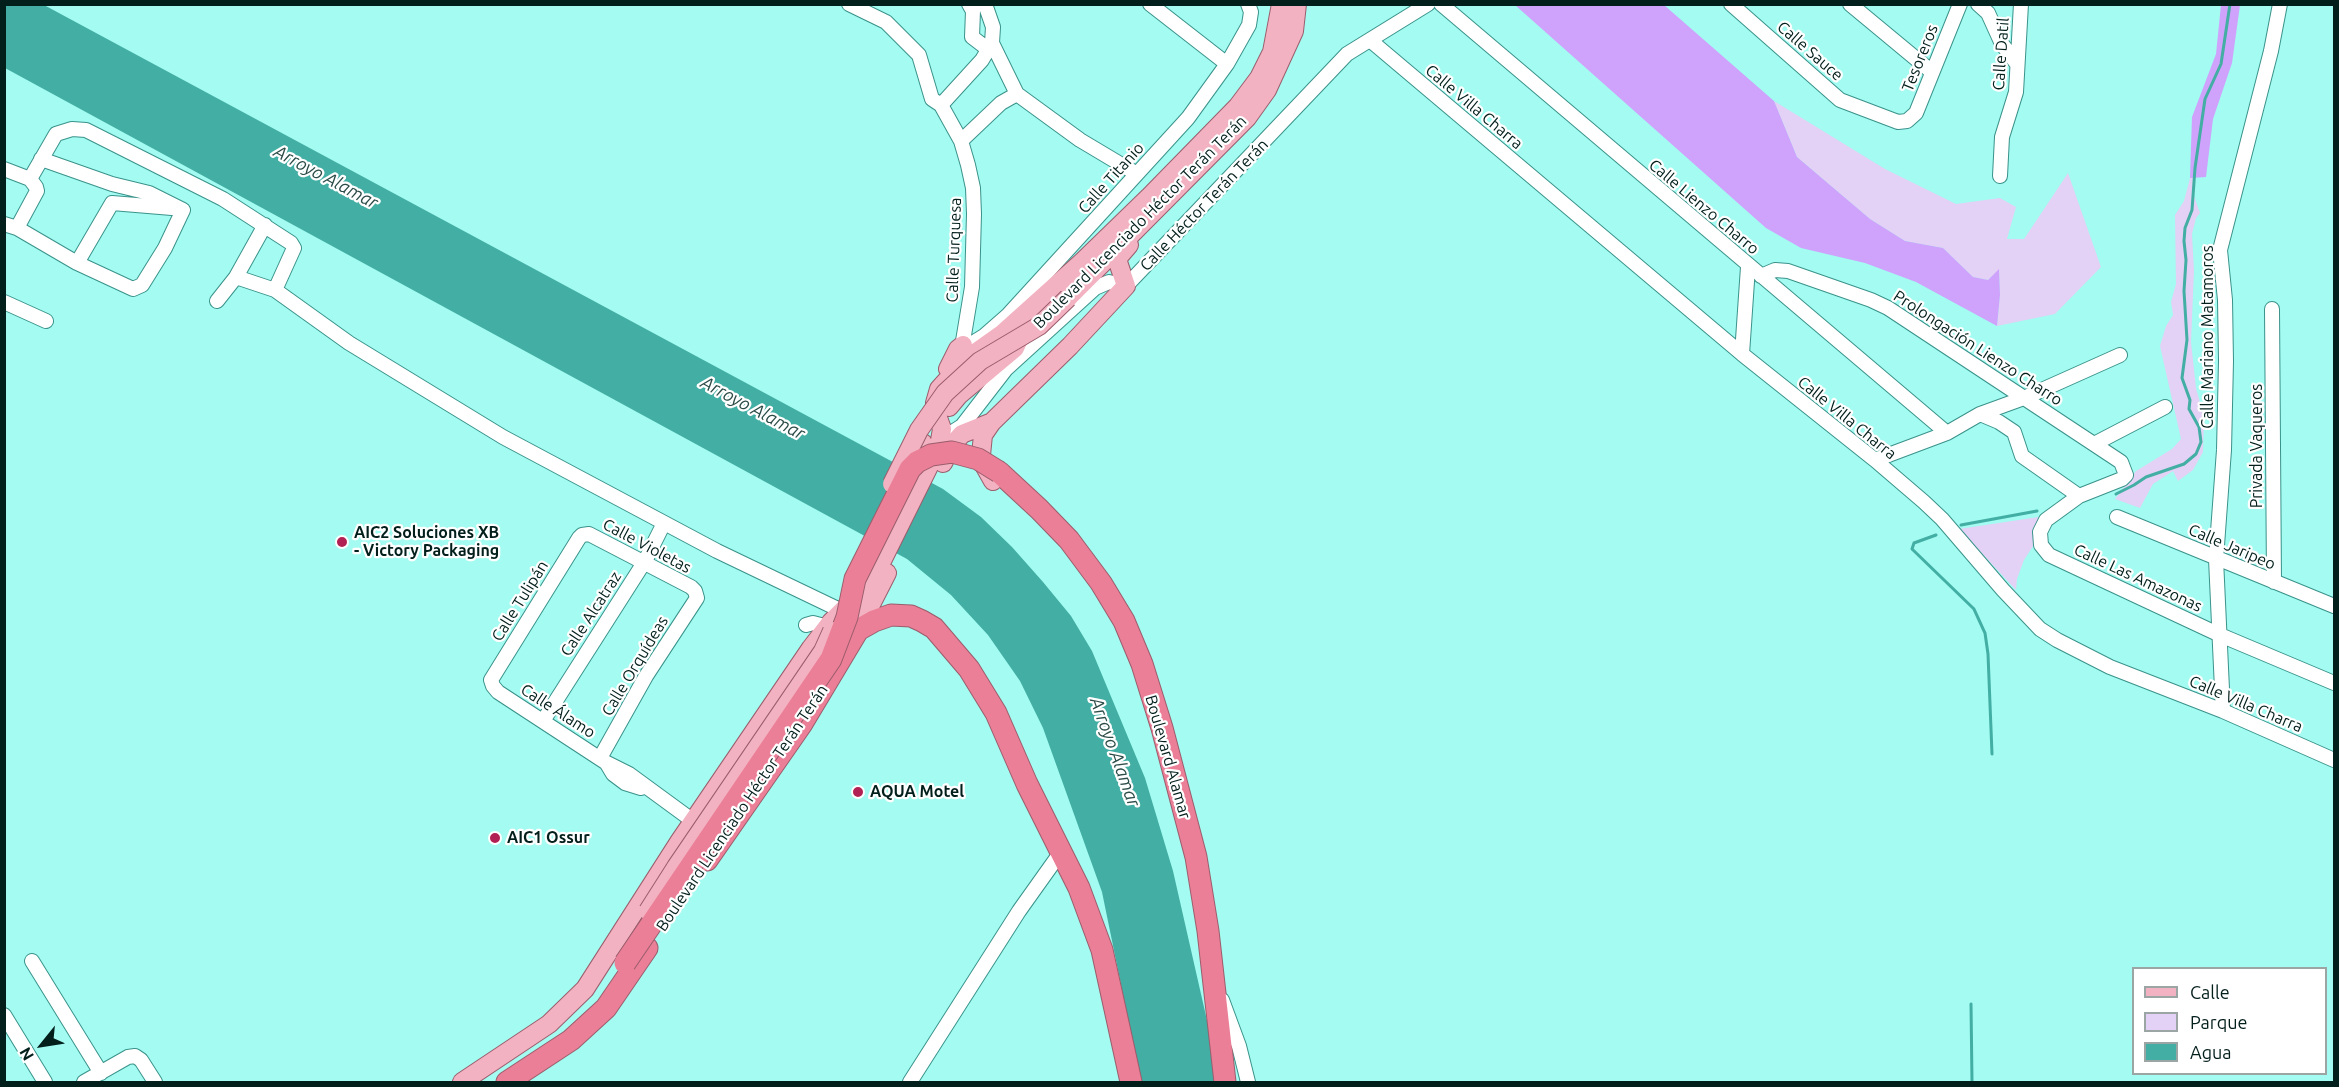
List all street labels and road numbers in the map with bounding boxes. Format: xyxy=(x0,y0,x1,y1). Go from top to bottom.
street label: Calle Sauce xyxy=(1773,17,1847,85)
street label: Calle Datil xyxy=(1989,17,2013,91)
street label: Tesoreros xyxy=(1898,22,1942,94)
street label: Calle Villa Charra xyxy=(1421,61,1527,153)
street label: Boulevard Licenciado Héctor Terán Terán xyxy=(1030,112,1250,332)
street label: Calle Héctor Terán Terán xyxy=(1136,135,1272,275)
street label: Calle Titanio xyxy=(1074,139,1148,217)
street label: Calle Lienzo Charro xyxy=(1645,155,1763,259)
street label: Calle Turquesa xyxy=(943,197,965,303)
street label: Calle Mariano Matamoros xyxy=(2198,245,2218,429)
street label: Prolongación Lienzo Charro xyxy=(1890,286,2066,410)
street label: Calle Villa Charra xyxy=(1794,372,1900,464)
street label: Privada Vaqueros xyxy=(2247,384,2267,508)
street label: Calle Violetas xyxy=(600,515,694,577)
street label: Calle Jaripeo xyxy=(2186,520,2278,574)
street label: Calle Las Amazonas xyxy=(2071,540,2205,616)
street label: Calle Tulipán xyxy=(488,557,552,645)
street label: Calle Alcatraz xyxy=(557,568,625,660)
street label: Calle Orquídeas xyxy=(598,613,672,719)
street label: Calle Villa Charra xyxy=(2186,671,2306,737)
street label: Calle Álamo xyxy=(517,680,599,742)
street label: Boulevard Licenciado Héctor Terán Terán xyxy=(652,681,832,935)
street label: Boulevard Alamar xyxy=(1141,693,1195,821)

